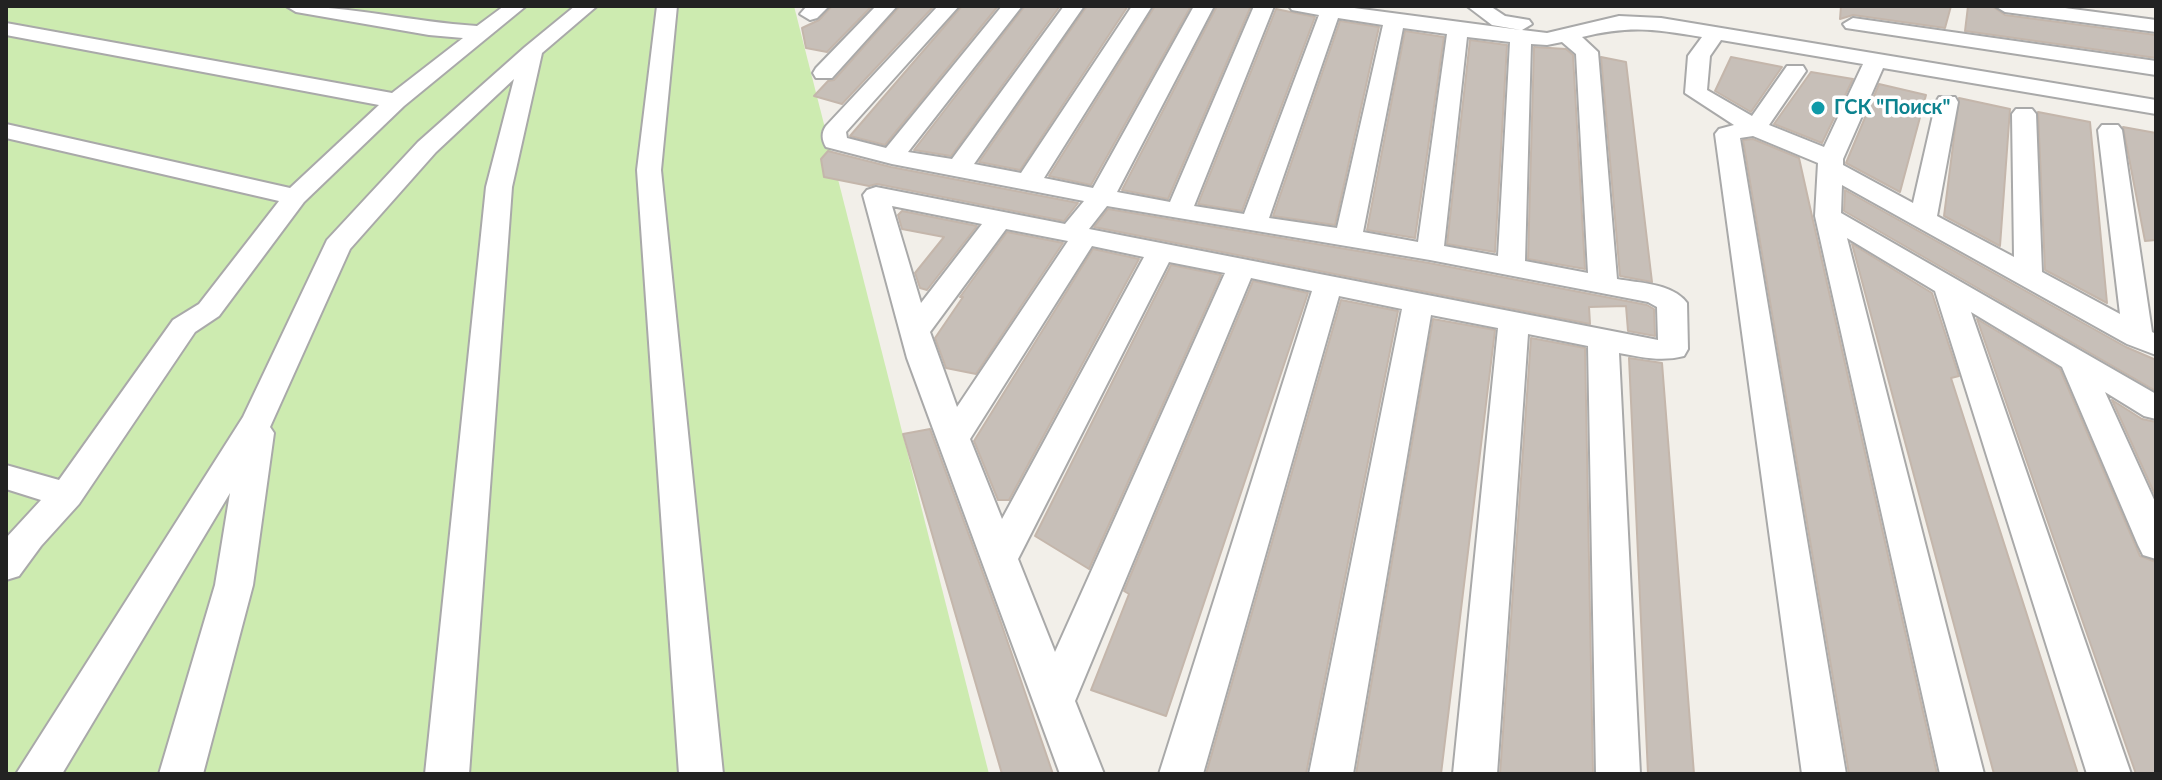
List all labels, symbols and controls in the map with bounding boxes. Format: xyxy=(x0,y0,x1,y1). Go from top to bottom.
place label: ГСК "Поиск" xyxy=(1834,96,1950,120)
marker: ГСК "Поиск" xyxy=(1809,99,1827,117)

